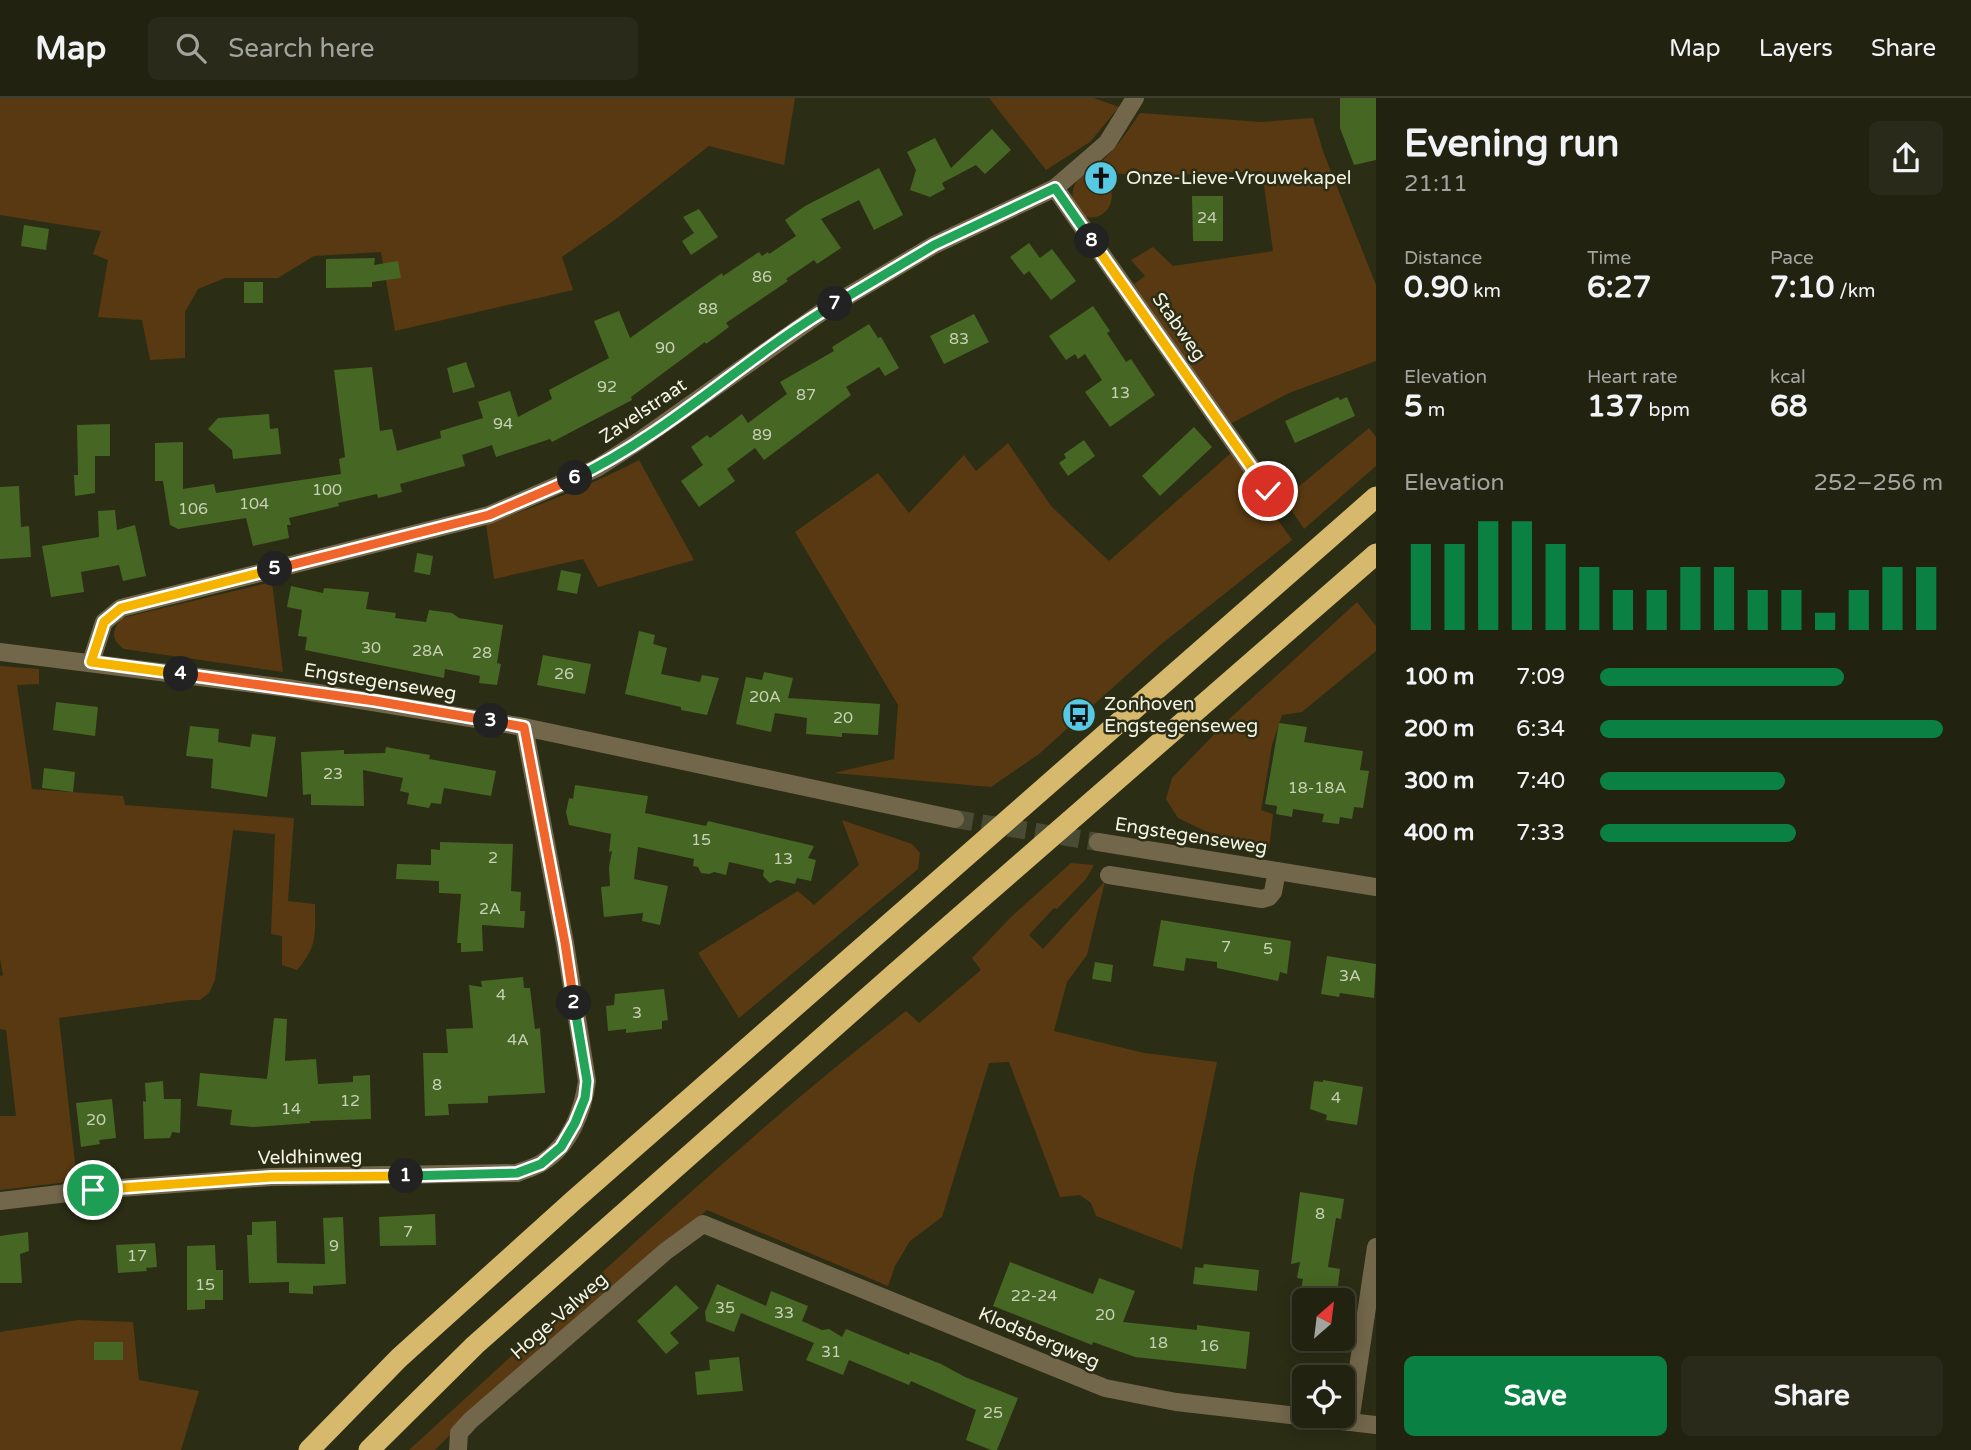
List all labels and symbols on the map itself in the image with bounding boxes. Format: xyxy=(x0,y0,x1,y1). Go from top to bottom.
church icon: Onze-Lieve-Vrouwekapel xyxy=(1082,159,1120,197)
place label: Onze-Lieve-Vrouwekapel xyxy=(1126,167,1351,189)
house number: 24 xyxy=(1197,208,1217,228)
pin: 8 xyxy=(1074,223,1110,258)
house number: 86 xyxy=(752,267,772,287)
pin: 7 xyxy=(818,286,852,322)
street label: Stabweg xyxy=(1147,288,1211,366)
house number: 88 xyxy=(698,299,718,319)
house number: 83 xyxy=(949,329,969,349)
house number: 90 xyxy=(655,338,675,358)
street label: Zavelstraat xyxy=(595,374,691,448)
house number: 92 xyxy=(597,377,617,397)
house number: 13 xyxy=(1110,383,1130,403)
house number: 87 xyxy=(796,385,816,405)
house number: 94 xyxy=(493,414,513,434)
house number: 89 xyxy=(752,425,772,445)
pin: 6 xyxy=(558,460,592,496)
pin xyxy=(1238,461,1298,521)
house number: 100 xyxy=(312,480,342,500)
house number: 104 xyxy=(239,494,269,514)
house number: 106 xyxy=(178,499,208,519)
pin: 5 xyxy=(258,552,292,587)
house number: 30 xyxy=(361,638,381,658)
house number: 28A xyxy=(412,641,444,661)
house number: 28 xyxy=(472,643,492,663)
pin: 4 xyxy=(164,656,198,692)
street label: Engstegenseweg xyxy=(302,659,458,705)
house number: 26 xyxy=(554,664,574,684)
house number: 20A xyxy=(749,687,781,707)
place label: Zonhoven Engstegenseweg xyxy=(1104,693,1258,737)
bus stop icon: Zonhoven Engstegenseweg xyxy=(1060,696,1098,734)
pin: 3 xyxy=(474,704,508,738)
house number: 20 xyxy=(833,708,853,728)
house number: 23 xyxy=(323,764,343,784)
house number: 18-18A xyxy=(1288,778,1346,798)
street label: Engstegenseweg xyxy=(1113,813,1269,859)
house number: 15 xyxy=(691,830,711,850)
house number: 2 xyxy=(488,848,498,868)
house number: 13 xyxy=(773,849,793,869)
house number: 2A xyxy=(479,899,501,919)
house number: 7 xyxy=(1221,937,1231,957)
house number: 5 xyxy=(1263,939,1273,959)
house number: 3A xyxy=(1339,966,1361,986)
house number: 4 xyxy=(496,985,506,1005)
pin: 2 xyxy=(556,986,592,1020)
house number: 3 xyxy=(632,1003,642,1023)
house number: 4A xyxy=(507,1030,529,1050)
house number: 8 xyxy=(432,1075,442,1095)
house number: 4 xyxy=(1331,1088,1341,1108)
house number: 12 xyxy=(340,1091,360,1111)
house number: 14 xyxy=(281,1099,301,1119)
house number: 20 xyxy=(86,1110,106,1130)
street label: Veldhinweg xyxy=(257,1145,363,1169)
pin: 1 xyxy=(388,1158,424,1194)
pin xyxy=(63,1160,123,1220)
house number: 8 xyxy=(1315,1204,1325,1224)
house number: 7 xyxy=(403,1222,413,1242)
house number: 9 xyxy=(329,1236,339,1256)
house number: 17 xyxy=(127,1246,147,1266)
street label: Hoge-Valweg xyxy=(506,1268,612,1364)
house number: 15 xyxy=(195,1275,215,1295)
house number: 22-24 xyxy=(1011,1286,1057,1306)
north arrow xyxy=(1292,1288,1354,1351)
house number: 35 xyxy=(715,1298,735,1318)
house number: 33 xyxy=(774,1303,794,1323)
street label: Klodsbergweg xyxy=(975,1303,1103,1373)
house number: 20 xyxy=(1095,1305,1115,1325)
house number: 18 xyxy=(1148,1333,1168,1353)
house number: 16 xyxy=(1199,1336,1219,1356)
house number: 31 xyxy=(821,1342,841,1362)
house number: 25 xyxy=(983,1403,1003,1423)

